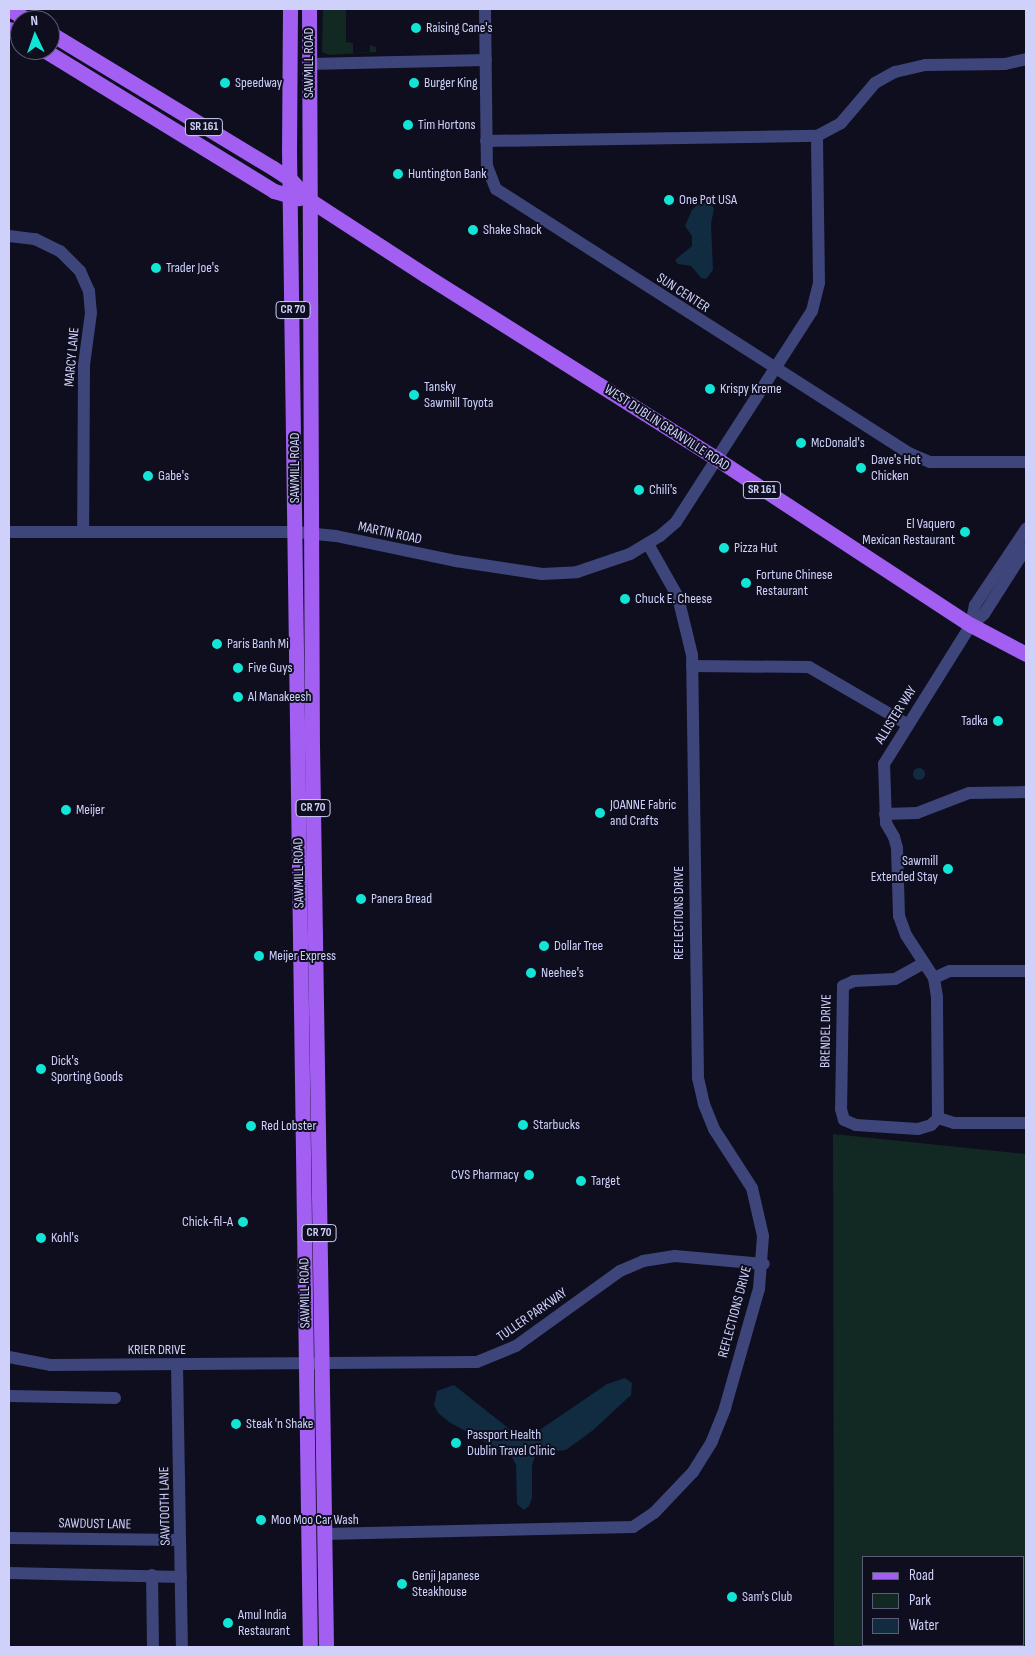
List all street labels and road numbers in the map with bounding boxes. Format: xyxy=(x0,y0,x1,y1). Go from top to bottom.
street label: SAWMILL ROAD xyxy=(301,28,317,98)
road number: SR 161 xyxy=(184,118,224,136)
street label: SUN CENTER xyxy=(653,270,713,316)
road number: CR 70 xyxy=(276,300,310,320)
street label: MARCY LANE xyxy=(61,327,83,387)
street label: WEST DUBLIN GRANVILLE ROAD xyxy=(601,381,733,475)
street label: SAWMILL ROAD xyxy=(287,433,303,503)
road number: SR 161 xyxy=(742,480,782,500)
street label: MARTIN ROAD xyxy=(357,518,423,548)
street label: ALLISTER WAY xyxy=(872,683,920,747)
road number: CR 70 xyxy=(296,798,330,818)
street label: SAWMILL ROAD xyxy=(290,838,308,908)
street label: REFLECTIONS DRIVE xyxy=(671,866,687,960)
street label: BRENDEL DRIVE xyxy=(817,994,835,1068)
road number: CR 70 xyxy=(302,1224,336,1242)
street label: SAWMILL ROAD xyxy=(296,1258,314,1328)
street label: REFLECTIONS DRIVE xyxy=(715,1264,755,1360)
street label: TULLER PARKWAY xyxy=(494,1285,570,1345)
street label: KRIER DRIVE xyxy=(128,1342,186,1358)
street label: SAWTOOTH LANE xyxy=(156,1466,174,1546)
street label: SAWDUST LANE xyxy=(59,1515,131,1533)

